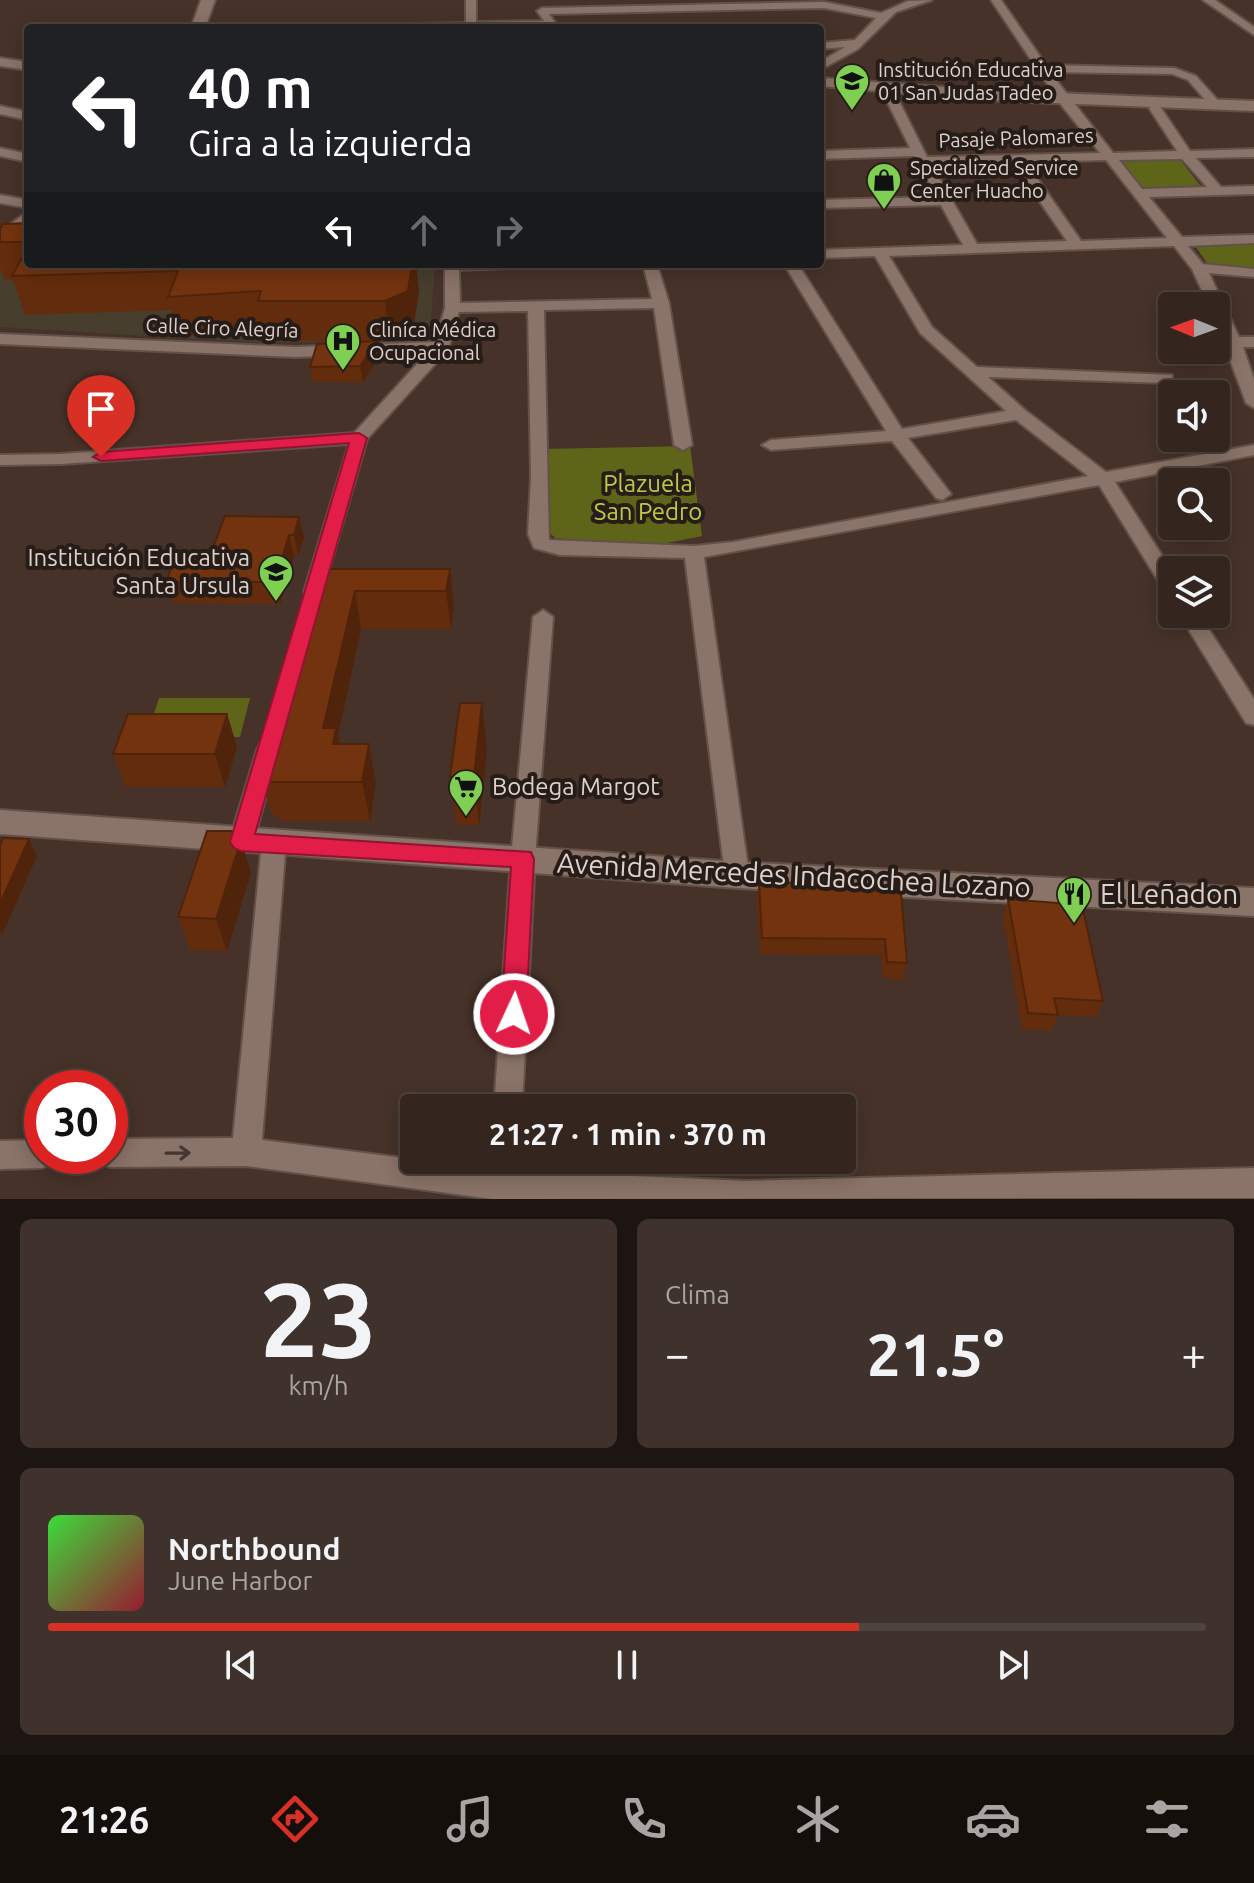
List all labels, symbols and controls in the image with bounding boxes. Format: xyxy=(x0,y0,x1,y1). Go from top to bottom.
icon: left xyxy=(56,56,160,160)
text: 40 m xyxy=(188,56,313,119)
place label: Institución Educativa 01 San Judas Tadeo xyxy=(878,58,1063,104)
school or university icon: Institución Educativa 01 San Judas Tadeo xyxy=(833,62,871,112)
text: Gira a la izquierda xyxy=(188,122,472,163)
street label: Pasaje Palomares xyxy=(938,123,1094,152)
place label: Specialized Service Center Huacho xyxy=(910,156,1079,202)
shop icon: Specialized Service Center Huacho xyxy=(865,161,903,211)
icon: left xyxy=(318,208,362,252)
icon: ahead xyxy=(402,208,446,252)
icon: right xyxy=(486,208,530,252)
north arrow xyxy=(1158,292,1230,364)
map controls xyxy=(1158,292,1230,628)
street label: Calle Ciro Alegría xyxy=(145,313,299,342)
place label: Cliníca Médica Ocupacional xyxy=(369,318,496,364)
hospital icon: Cliníca Médica Ocupacional xyxy=(324,322,362,372)
pin xyxy=(67,375,135,457)
button: sound xyxy=(1158,380,1230,452)
icon: arrive xyxy=(79,387,123,431)
button: search xyxy=(1158,468,1230,540)
park label: Plazuela San Pedro xyxy=(594,470,702,525)
place label: Institución Educativa Santa Ursula xyxy=(27,544,250,599)
school or university icon: Institución Educativa Santa Ursula xyxy=(257,553,295,603)
button: layers xyxy=(1158,556,1230,628)
supermarket icon: Bodega Margot xyxy=(447,768,485,818)
place label: Bodega Margot xyxy=(492,773,660,800)
street label: Avenida Mercedes Indacochea Lozano xyxy=(556,847,1032,902)
restaurant icon: El Leñadon xyxy=(1055,875,1093,925)
place label: El Leñadon xyxy=(1100,878,1238,909)
position arrow xyxy=(472,972,556,1056)
speed limit sign: 30 xyxy=(24,1070,128,1174)
text: 21:27 · 1 min · 370 m xyxy=(489,1117,767,1151)
one-way arrow xyxy=(164,1145,191,1160)
text: 23 xyxy=(260,1260,377,1377)
text: Clima xyxy=(665,1280,730,1309)
text: 21.5° xyxy=(867,1320,1004,1387)
text: − xyxy=(665,1329,690,1378)
text: + xyxy=(1181,1329,1206,1378)
text: km/h xyxy=(288,1371,349,1400)
text: Northbound xyxy=(168,1532,340,1566)
text: June Harbor xyxy=(168,1566,312,1595)
icon: previous xyxy=(219,1643,263,1687)
icon: pause xyxy=(605,1643,649,1687)
icon: next xyxy=(991,1643,1035,1687)
icon: directions xyxy=(267,1791,323,1847)
icon: music xyxy=(442,1791,498,1847)
icon: phone xyxy=(616,1791,672,1847)
icon: climate xyxy=(790,1791,846,1847)
icon: car xyxy=(965,1791,1021,1847)
icon: filters xyxy=(1139,1791,1195,1847)
text: 21:26 xyxy=(59,1799,149,1840)

